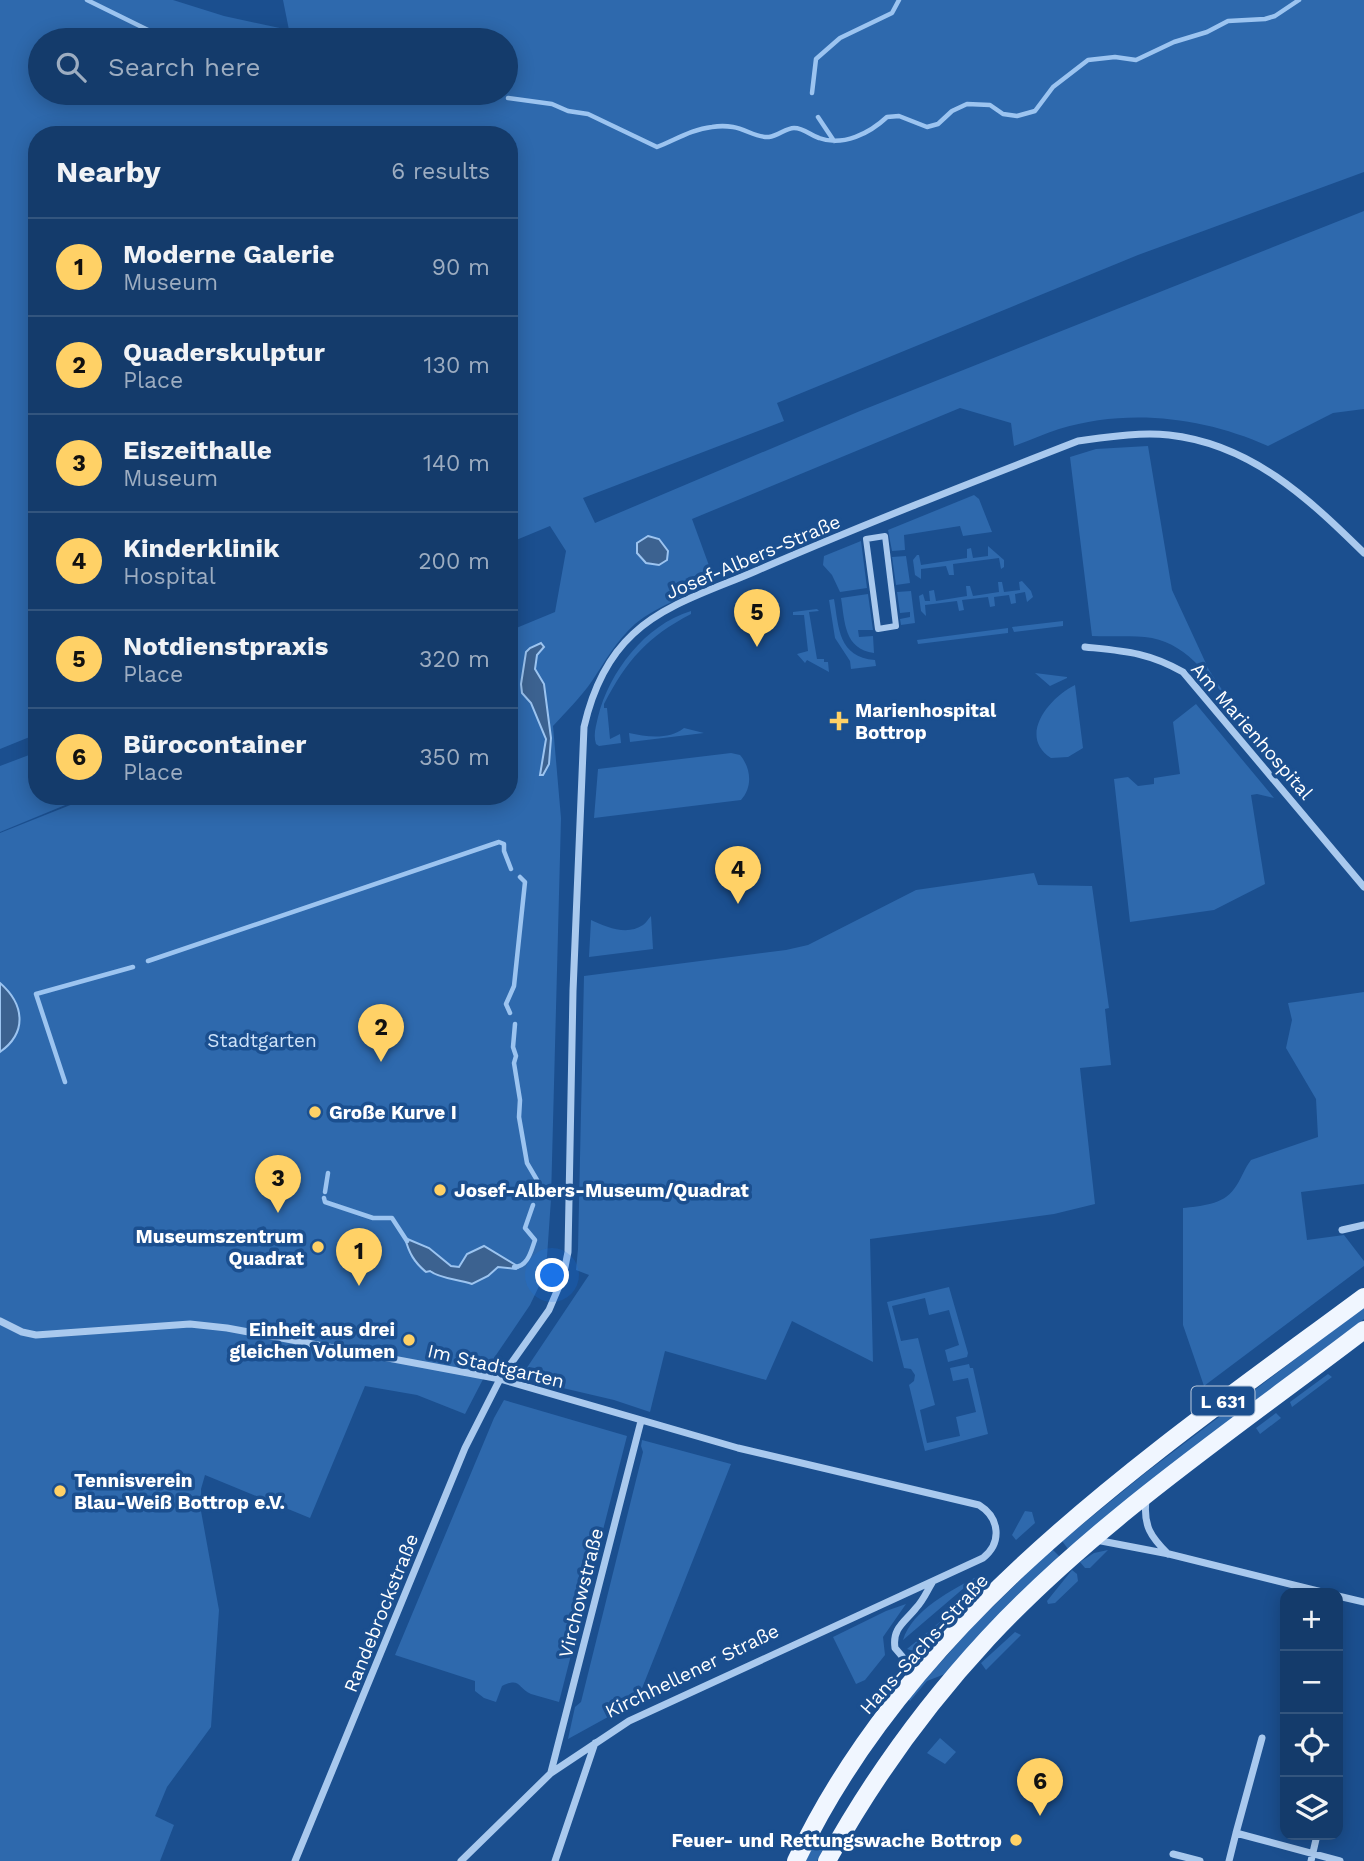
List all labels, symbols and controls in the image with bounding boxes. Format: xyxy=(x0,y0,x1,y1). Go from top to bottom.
search box xyxy=(28,28,518,105)
icon: search xyxy=(52,48,90,86)
text: Search here xyxy=(108,52,260,82)
text: Nearby xyxy=(56,154,161,189)
text: 6 results xyxy=(391,158,490,185)
text: Moderne Galerie xyxy=(123,239,335,269)
text: 1 xyxy=(74,254,84,281)
text: 90 m xyxy=(432,254,490,281)
text: Museum xyxy=(123,269,218,296)
text: Quaderskulptur xyxy=(123,337,325,367)
text: 2 xyxy=(72,352,86,379)
text: 130 m xyxy=(424,352,490,379)
text: Place xyxy=(123,367,183,394)
text: Eiszeithalle xyxy=(123,435,272,465)
text: 3 xyxy=(72,450,86,477)
text: 140 m xyxy=(423,450,490,477)
text: Museum xyxy=(123,465,218,492)
street label: Josef-Albers-Straße xyxy=(662,510,844,604)
text: Kinderklinik xyxy=(123,533,279,563)
text: 4 xyxy=(72,548,86,575)
text: 200 m xyxy=(418,548,490,575)
text: Hospital xyxy=(123,563,216,590)
pin: 5 xyxy=(734,589,780,647)
text: Notdienstpraxis xyxy=(123,631,328,661)
text: 5 xyxy=(72,646,86,673)
text: 320 m xyxy=(419,646,490,673)
street label: Am Marienhospital xyxy=(1186,658,1318,804)
text: Place xyxy=(123,661,183,688)
place label: Marienhospital Bottrop xyxy=(855,699,997,744)
marker: Marienhospital Bottrop xyxy=(829,711,849,731)
text: Bürocontainer xyxy=(123,729,306,759)
text: 6 xyxy=(72,744,86,771)
text: 350 m xyxy=(419,744,490,771)
text: Place xyxy=(123,759,183,786)
pin: 4 xyxy=(715,846,761,904)
pin: 2 xyxy=(358,1004,404,1062)
park label: Stadtgarten xyxy=(207,1029,317,1052)
place label: Große Kurve I xyxy=(329,1101,457,1124)
marker: Große Kurve I xyxy=(307,1104,323,1120)
pin: 3 xyxy=(255,1155,301,1213)
place label: Josef-Albers-Museum/Quadrat xyxy=(454,1179,749,1202)
marker: Josef-Albers-Museum/Quadrat xyxy=(432,1182,448,1198)
place label: Museumszentrum Quadrat xyxy=(136,1225,305,1270)
pin: 1 xyxy=(336,1228,382,1286)
marker: Museumszentrum Quadrat xyxy=(310,1239,326,1255)
your location xyxy=(535,1258,569,1292)
place label: Einheit aus drei gleichen Volumen xyxy=(230,1318,395,1363)
marker: Einheit aus drei gleichen Volumen xyxy=(401,1332,417,1348)
street label: Im Stadtgarten xyxy=(425,1339,567,1393)
road number: L 631 xyxy=(1192,1386,1254,1416)
place label: Tennisverein Blau-Weiß Bottrop e.V. xyxy=(74,1469,285,1514)
marker: Tennisverein Blau-Weiß Bottrop e.V. xyxy=(52,1483,68,1499)
street label: Virchowstraße xyxy=(554,1526,608,1660)
street label: Randebrockstraße xyxy=(339,1530,423,1696)
street label: Hans-Sachs-Straße xyxy=(855,1569,993,1719)
map controls xyxy=(1280,1588,1343,1840)
button: + xyxy=(1280,1588,1343,1651)
street label: Kirchhellener Straße xyxy=(601,1619,783,1723)
button: − xyxy=(1280,1651,1343,1714)
button: locate xyxy=(1280,1714,1343,1777)
pin: 6 xyxy=(1017,1758,1063,1816)
button: layers xyxy=(1280,1777,1343,1840)
place label: Feuer- und Rettungswache Bottrop xyxy=(672,1829,1002,1852)
marker: Feuer- und Rettungswache Bottrop xyxy=(1008,1832,1024,1848)

